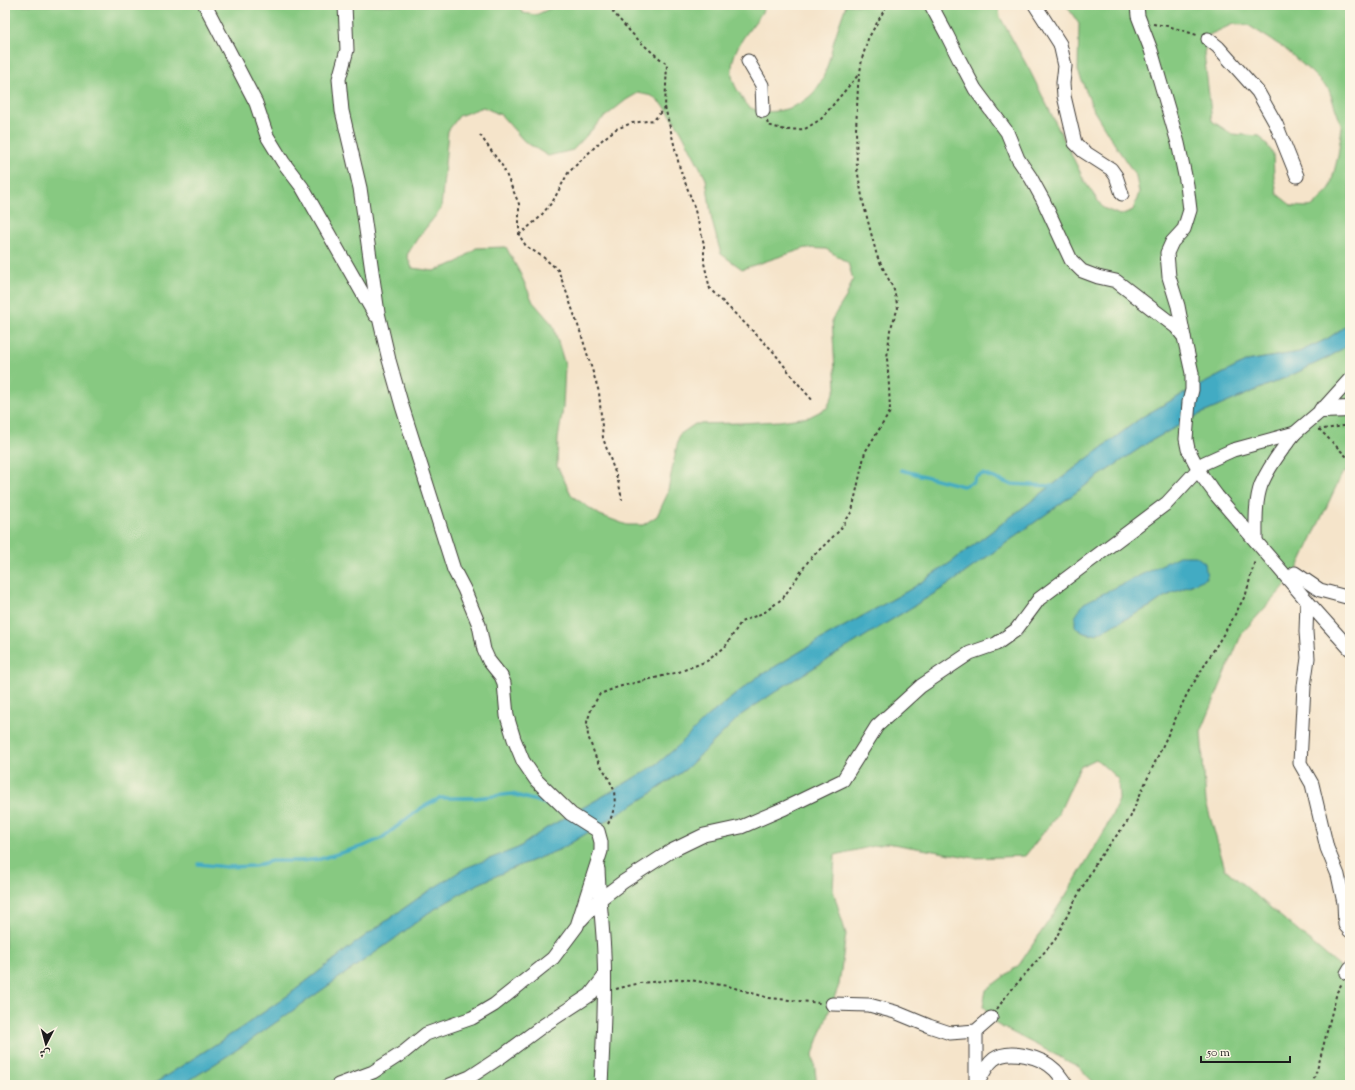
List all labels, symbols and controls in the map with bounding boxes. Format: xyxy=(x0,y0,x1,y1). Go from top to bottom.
north arrow xyxy=(26,1024,66,1064)
scale bar xyxy=(1201,1038,1290,1064)
text: ش xyxy=(39,1044,51,1061)
text: 50 m xyxy=(1206,1044,1230,1062)

